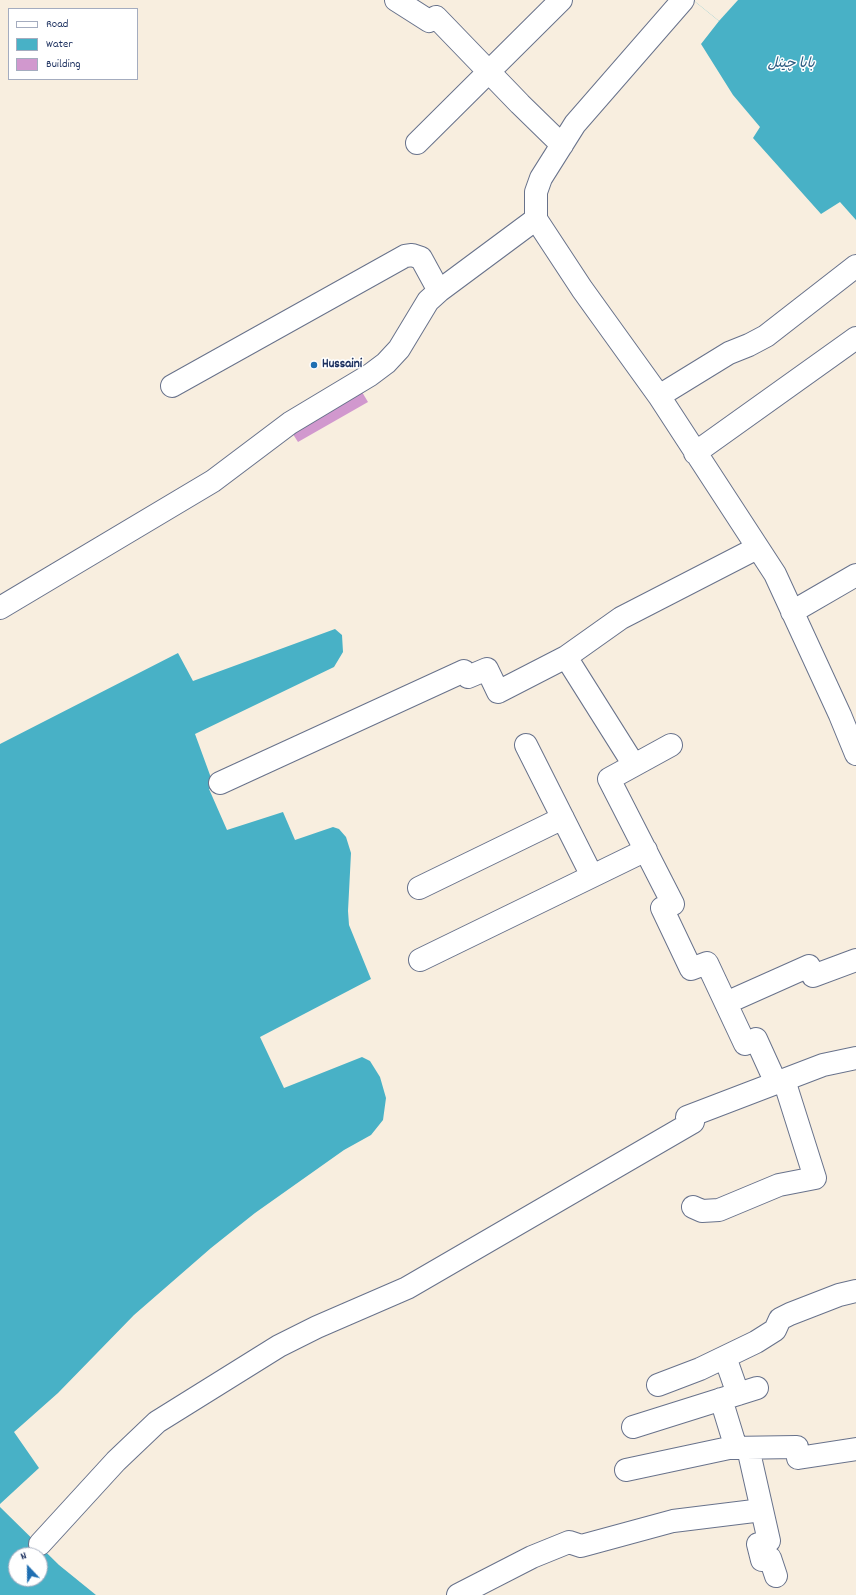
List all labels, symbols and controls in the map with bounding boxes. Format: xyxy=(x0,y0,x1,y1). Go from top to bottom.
legend xyxy=(8,8,138,80)
text: Road xyxy=(46,16,68,33)
text: Water xyxy=(46,36,73,53)
text: Building xyxy=(46,56,81,73)
water label: بابا چینل xyxy=(767,57,815,73)
place label: Hussaini xyxy=(322,357,362,373)
marker: Hussaini xyxy=(309,360,319,370)
north arrow xyxy=(8,1547,48,1587)
text: N xyxy=(18,1548,29,1565)

